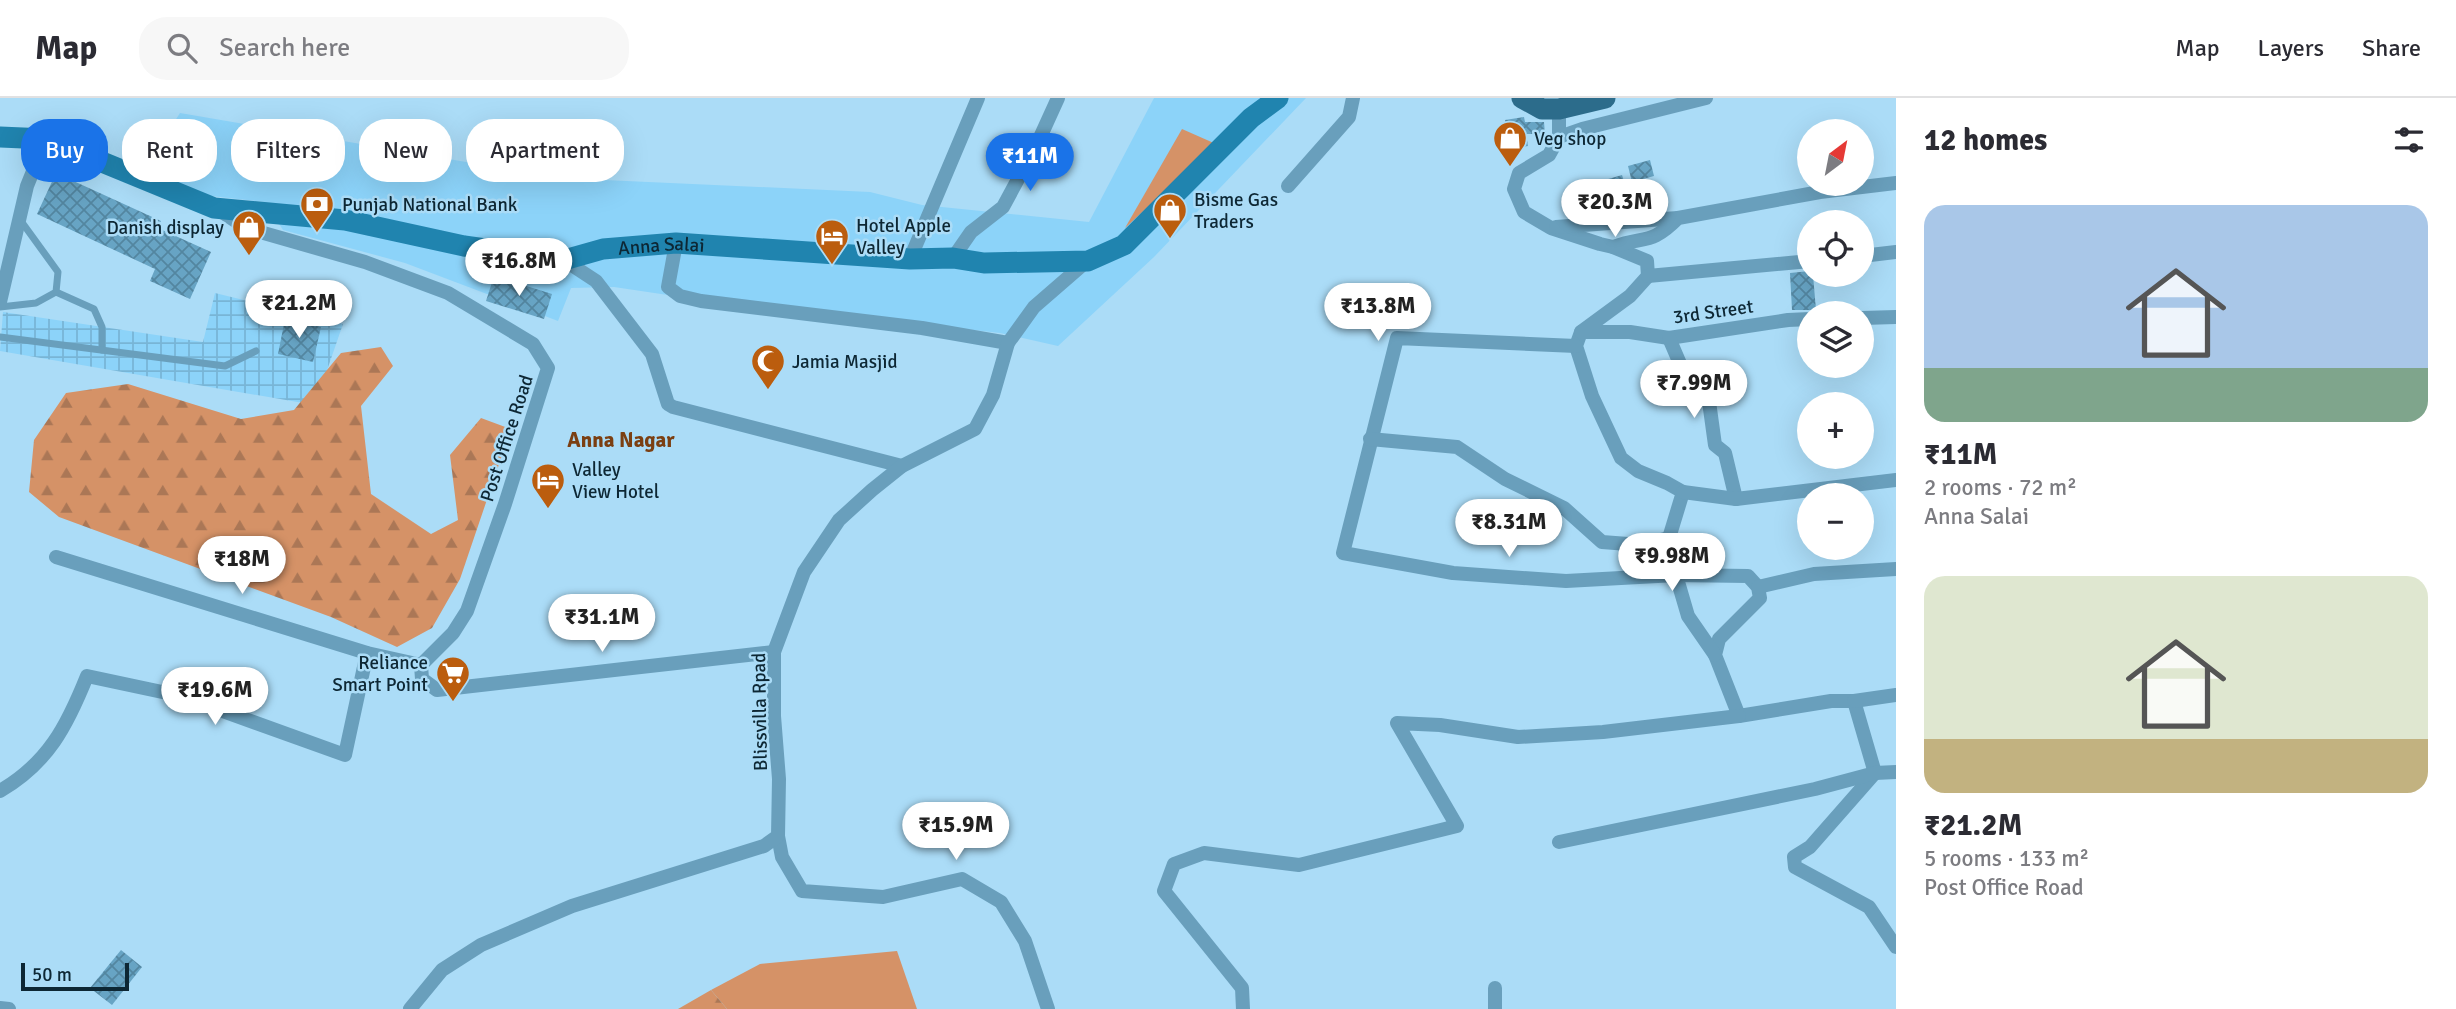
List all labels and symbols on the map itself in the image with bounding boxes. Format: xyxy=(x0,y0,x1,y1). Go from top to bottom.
shop icon: Veg shop xyxy=(1491,119,1529,168)
north arrow xyxy=(1797,119,1874,196)
place label: Veg shop xyxy=(1534,127,1606,151)
pin: ₹11M xyxy=(989,134,1071,193)
pin: ₹20.3M xyxy=(1558,180,1672,239)
bank icon: Punjab National Bank xyxy=(298,185,336,234)
place label: Bisme Gas Traders xyxy=(1194,188,1278,234)
shop icon: Bisme Gas Traders xyxy=(1151,191,1189,240)
place label: Punjab National Bank xyxy=(342,193,518,217)
shop icon: Danish display xyxy=(230,208,268,257)
place label: Hotel Apple Valley xyxy=(856,214,951,260)
place label: Danish display xyxy=(106,216,224,240)
hotel icon: Hotel Apple Valley xyxy=(813,217,851,266)
street label: Anna Salai xyxy=(617,232,705,261)
pin: ₹16.8M xyxy=(462,238,576,298)
pin: ₹21.2M xyxy=(242,280,356,340)
pin: ₹13.8M xyxy=(1321,284,1435,343)
street label: 3rd Street xyxy=(1671,294,1755,329)
mosque icon: Jamia Masjid xyxy=(749,342,787,391)
place label: Jamia Masjid xyxy=(792,350,898,374)
pin: ₹7.99M xyxy=(1637,360,1751,420)
street label: Post Office Road xyxy=(475,372,539,505)
district label: Anna Nagar xyxy=(567,427,675,453)
place label: Valley View Hotel xyxy=(572,458,659,504)
hotel icon: Valley View Hotel xyxy=(529,461,567,510)
pin: ₹8.31M xyxy=(1452,500,1566,559)
pin: ₹9.98M xyxy=(1615,533,1729,593)
pin: ₹18M xyxy=(201,536,283,596)
pin: ₹31.1M xyxy=(545,594,659,654)
place label: Reliance Smart Point xyxy=(332,651,428,697)
street label: Blissvilla Rpad xyxy=(747,653,773,771)
supermarket icon: Reliance Smart Point xyxy=(434,654,472,703)
pin: ₹19.6M xyxy=(158,668,272,727)
pin: ₹15.9M xyxy=(899,802,1013,862)
scale bar xyxy=(21,960,130,992)

